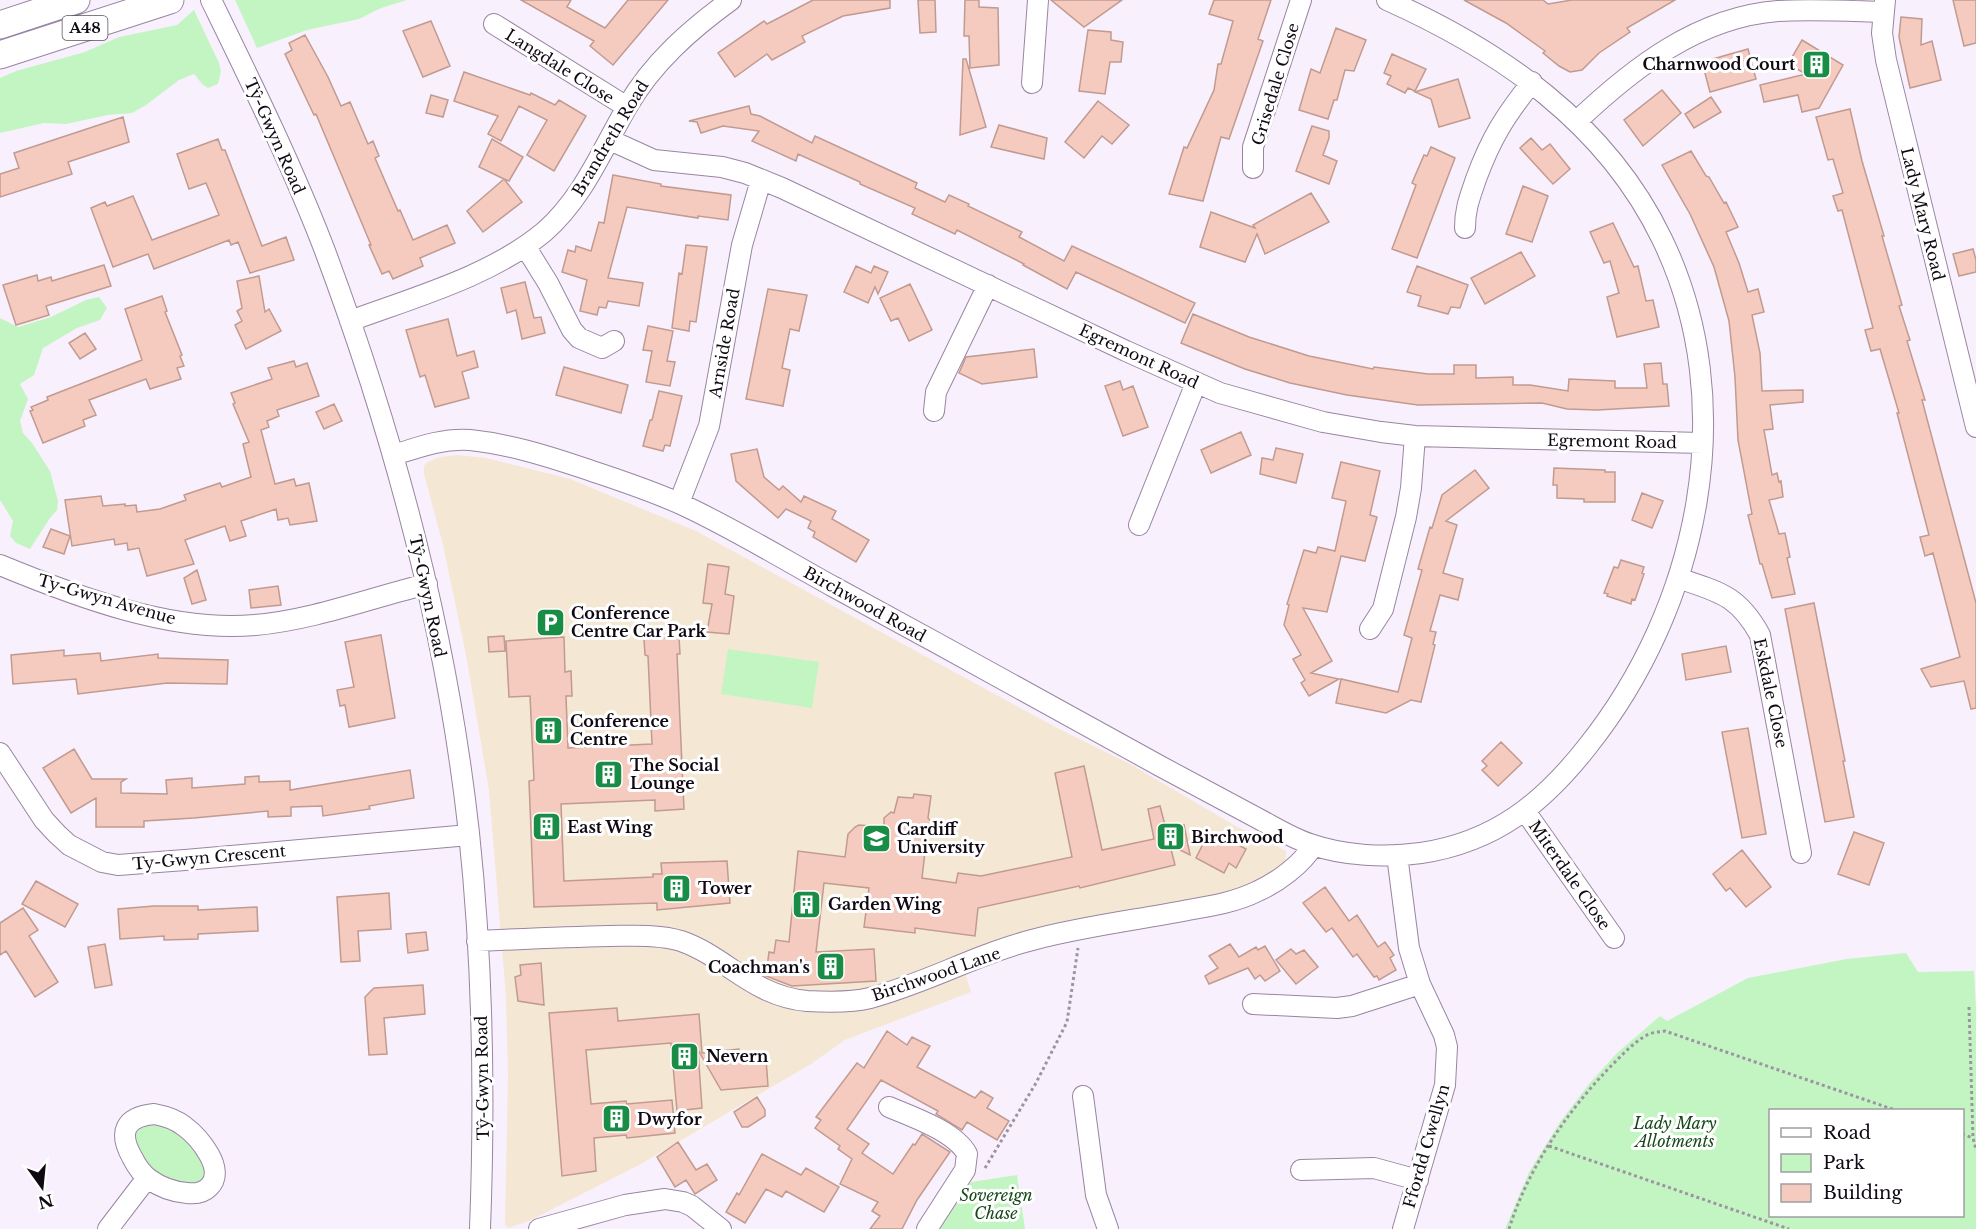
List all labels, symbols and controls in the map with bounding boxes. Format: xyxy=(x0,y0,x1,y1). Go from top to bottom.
road number: A48 xyxy=(62,16,107,40)
street label: Grisedale Close xyxy=(1247,20,1303,148)
street label: Langdale Close xyxy=(502,25,618,107)
building icon: Charnwood Court xyxy=(1800,48,1832,80)
place label: Charnwood Court xyxy=(1642,54,1796,74)
street label: Tŷ-Gwyn Road xyxy=(240,75,310,197)
street label: Brandreth Road xyxy=(568,76,653,199)
street label: Lady Mary Road xyxy=(1897,145,1949,283)
street label: Arnside Road xyxy=(704,286,744,400)
street label: Egremont Road xyxy=(1076,320,1202,393)
street label: Egremont Road xyxy=(1547,430,1677,452)
street label: Tŷ-Gwyn Road xyxy=(405,533,451,659)
street label: Birchwood Road xyxy=(800,562,930,646)
street label: Ty-Gwyn Avenue xyxy=(36,570,178,628)
place label: Conference Centre Car Park xyxy=(571,603,707,641)
parking icon: Conference Centre Car Park xyxy=(534,606,566,638)
street label: Eskdale Close xyxy=(1750,636,1792,750)
place label: Conference Centre xyxy=(570,711,669,749)
building icon: Conference Centre xyxy=(533,714,565,746)
place label: The Social Lounge xyxy=(630,755,719,793)
building icon: The Social Lounge xyxy=(593,758,625,790)
building icon: East Wing xyxy=(530,811,562,843)
street label: Miterdale Close xyxy=(1525,816,1615,934)
place label: East Wing xyxy=(567,817,653,837)
place label: Cardiff University xyxy=(897,819,985,857)
building icon: Birchwood xyxy=(1154,821,1186,853)
school or university icon: Cardiff University xyxy=(860,822,892,854)
place label: Birchwood xyxy=(1191,827,1284,847)
street label: Ty-Gwyn Crescent xyxy=(131,840,287,874)
building icon: Tower xyxy=(661,872,693,904)
place label: Tower xyxy=(698,878,751,898)
building icon: Garden Wing xyxy=(791,888,823,920)
place label: Garden Wing xyxy=(828,894,943,914)
street label: Birchwood Lane xyxy=(869,943,1003,1005)
building icon: Coachman's xyxy=(815,951,847,983)
place label: Coachman's xyxy=(708,957,810,977)
street label: Tŷ-Gwyn Road xyxy=(471,1015,493,1141)
building icon: Nevern xyxy=(669,1040,701,1072)
place label: Nevern xyxy=(706,1046,769,1066)
street label: Ffordd Cwellyn xyxy=(1399,1082,1453,1210)
building icon: Dwyfor xyxy=(600,1103,632,1135)
place label: Dwyfor xyxy=(637,1109,702,1129)
legend xyxy=(1769,1109,1964,1217)
park label: Lady Mary Allotments xyxy=(1633,1113,1717,1151)
text: Road xyxy=(1823,1122,1871,1144)
text: Park xyxy=(1823,1152,1865,1174)
north arrow xyxy=(12,1157,72,1217)
text: Building xyxy=(1823,1182,1902,1204)
park label: Sovereign Chase xyxy=(959,1185,1033,1223)
text: N xyxy=(36,1190,56,1213)

